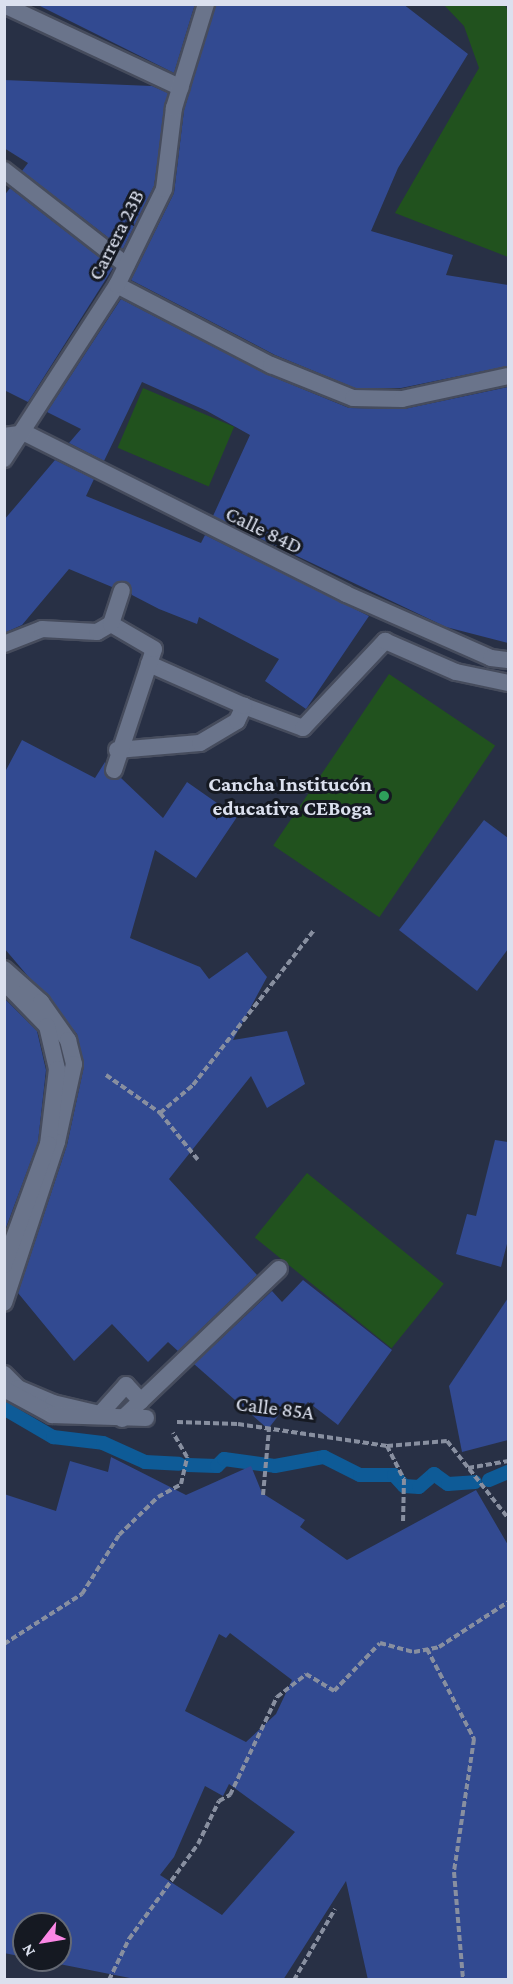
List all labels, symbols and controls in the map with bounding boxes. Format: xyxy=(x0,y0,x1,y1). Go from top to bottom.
street label: Carrera 23B xyxy=(83,186,149,284)
street label: Calle 84D xyxy=(222,501,306,559)
place label: Cancha Institucón educativa CEBoga xyxy=(208,771,372,821)
marker: Cancha Institucón educativa CEBoga xyxy=(377,789,391,803)
street label: Calle 85A xyxy=(234,1391,316,1425)
north arrow xyxy=(12,1912,72,1972)
text: N xyxy=(18,1941,38,1960)

